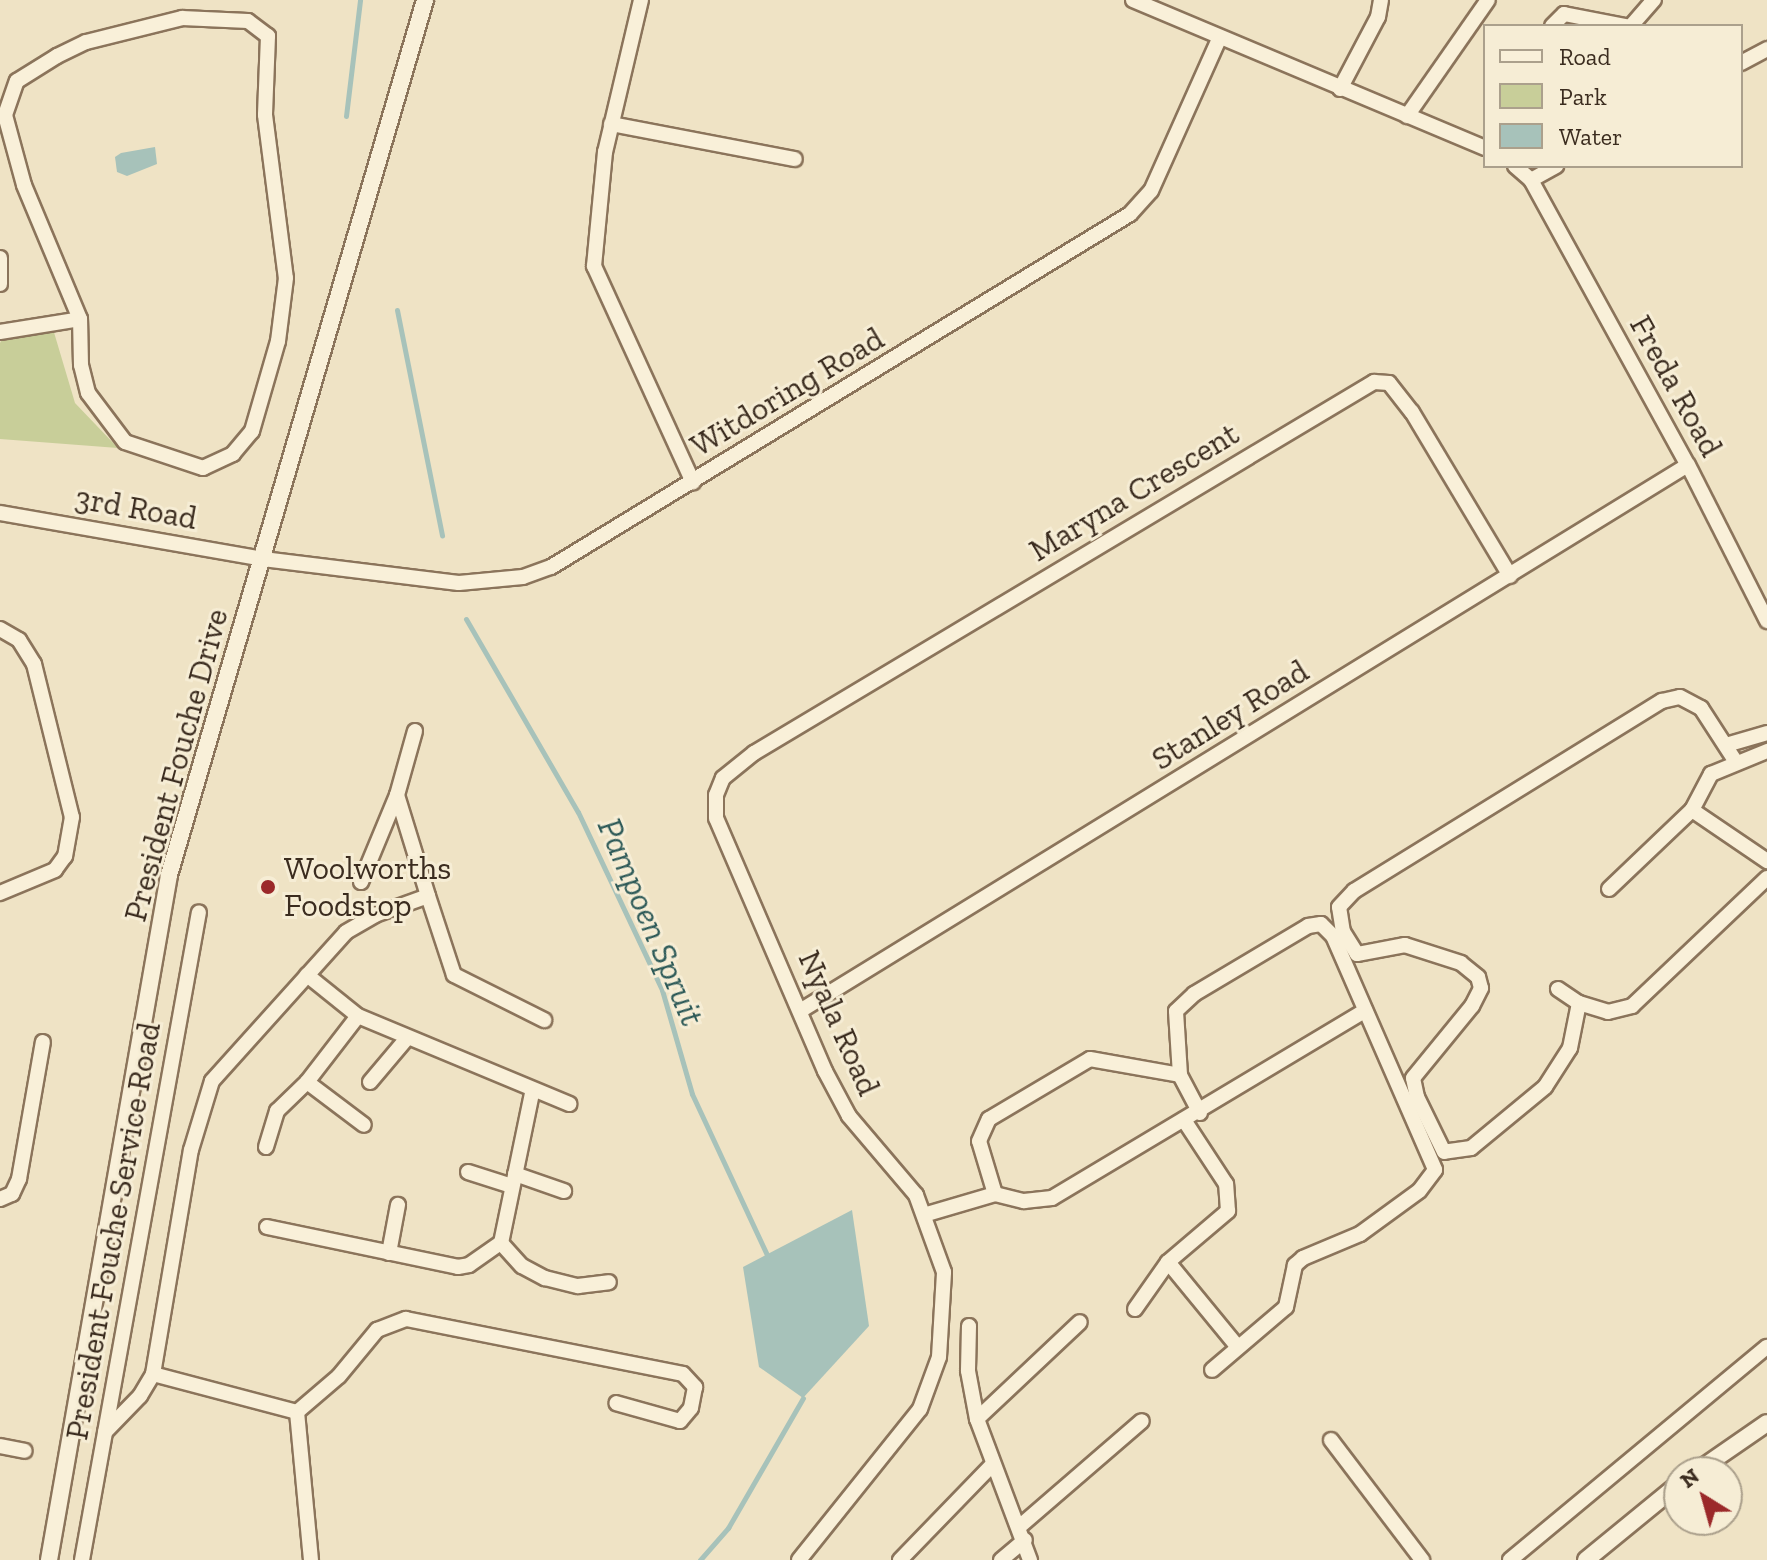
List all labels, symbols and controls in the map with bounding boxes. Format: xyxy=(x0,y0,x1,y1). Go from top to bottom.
legend xyxy=(1483,24,1743,168)
text: Road xyxy=(1559,42,1611,71)
text: Park xyxy=(1559,82,1607,111)
text: Water xyxy=(1559,122,1622,151)
street label: Freda Road xyxy=(1622,309,1730,463)
street label: Witdoring Road xyxy=(683,319,891,465)
street label: Maryna Crescent xyxy=(1022,414,1246,570)
street label: 3rd Road xyxy=(72,478,200,538)
street label: President Fouche Drive xyxy=(116,605,236,925)
street label: Stanley Road xyxy=(1144,652,1316,778)
water label: Pampoen Spruit xyxy=(589,812,713,1032)
place label: Woolworths Foodstop xyxy=(284,850,451,925)
marker: Woolworths Foodstop xyxy=(259,878,277,896)
street label: Nyala Road xyxy=(790,945,888,1101)
street label: President Fouche Service Road xyxy=(57,1019,169,1443)
north arrow xyxy=(1663,1456,1743,1536)
text: N xyxy=(1675,1462,1704,1494)

